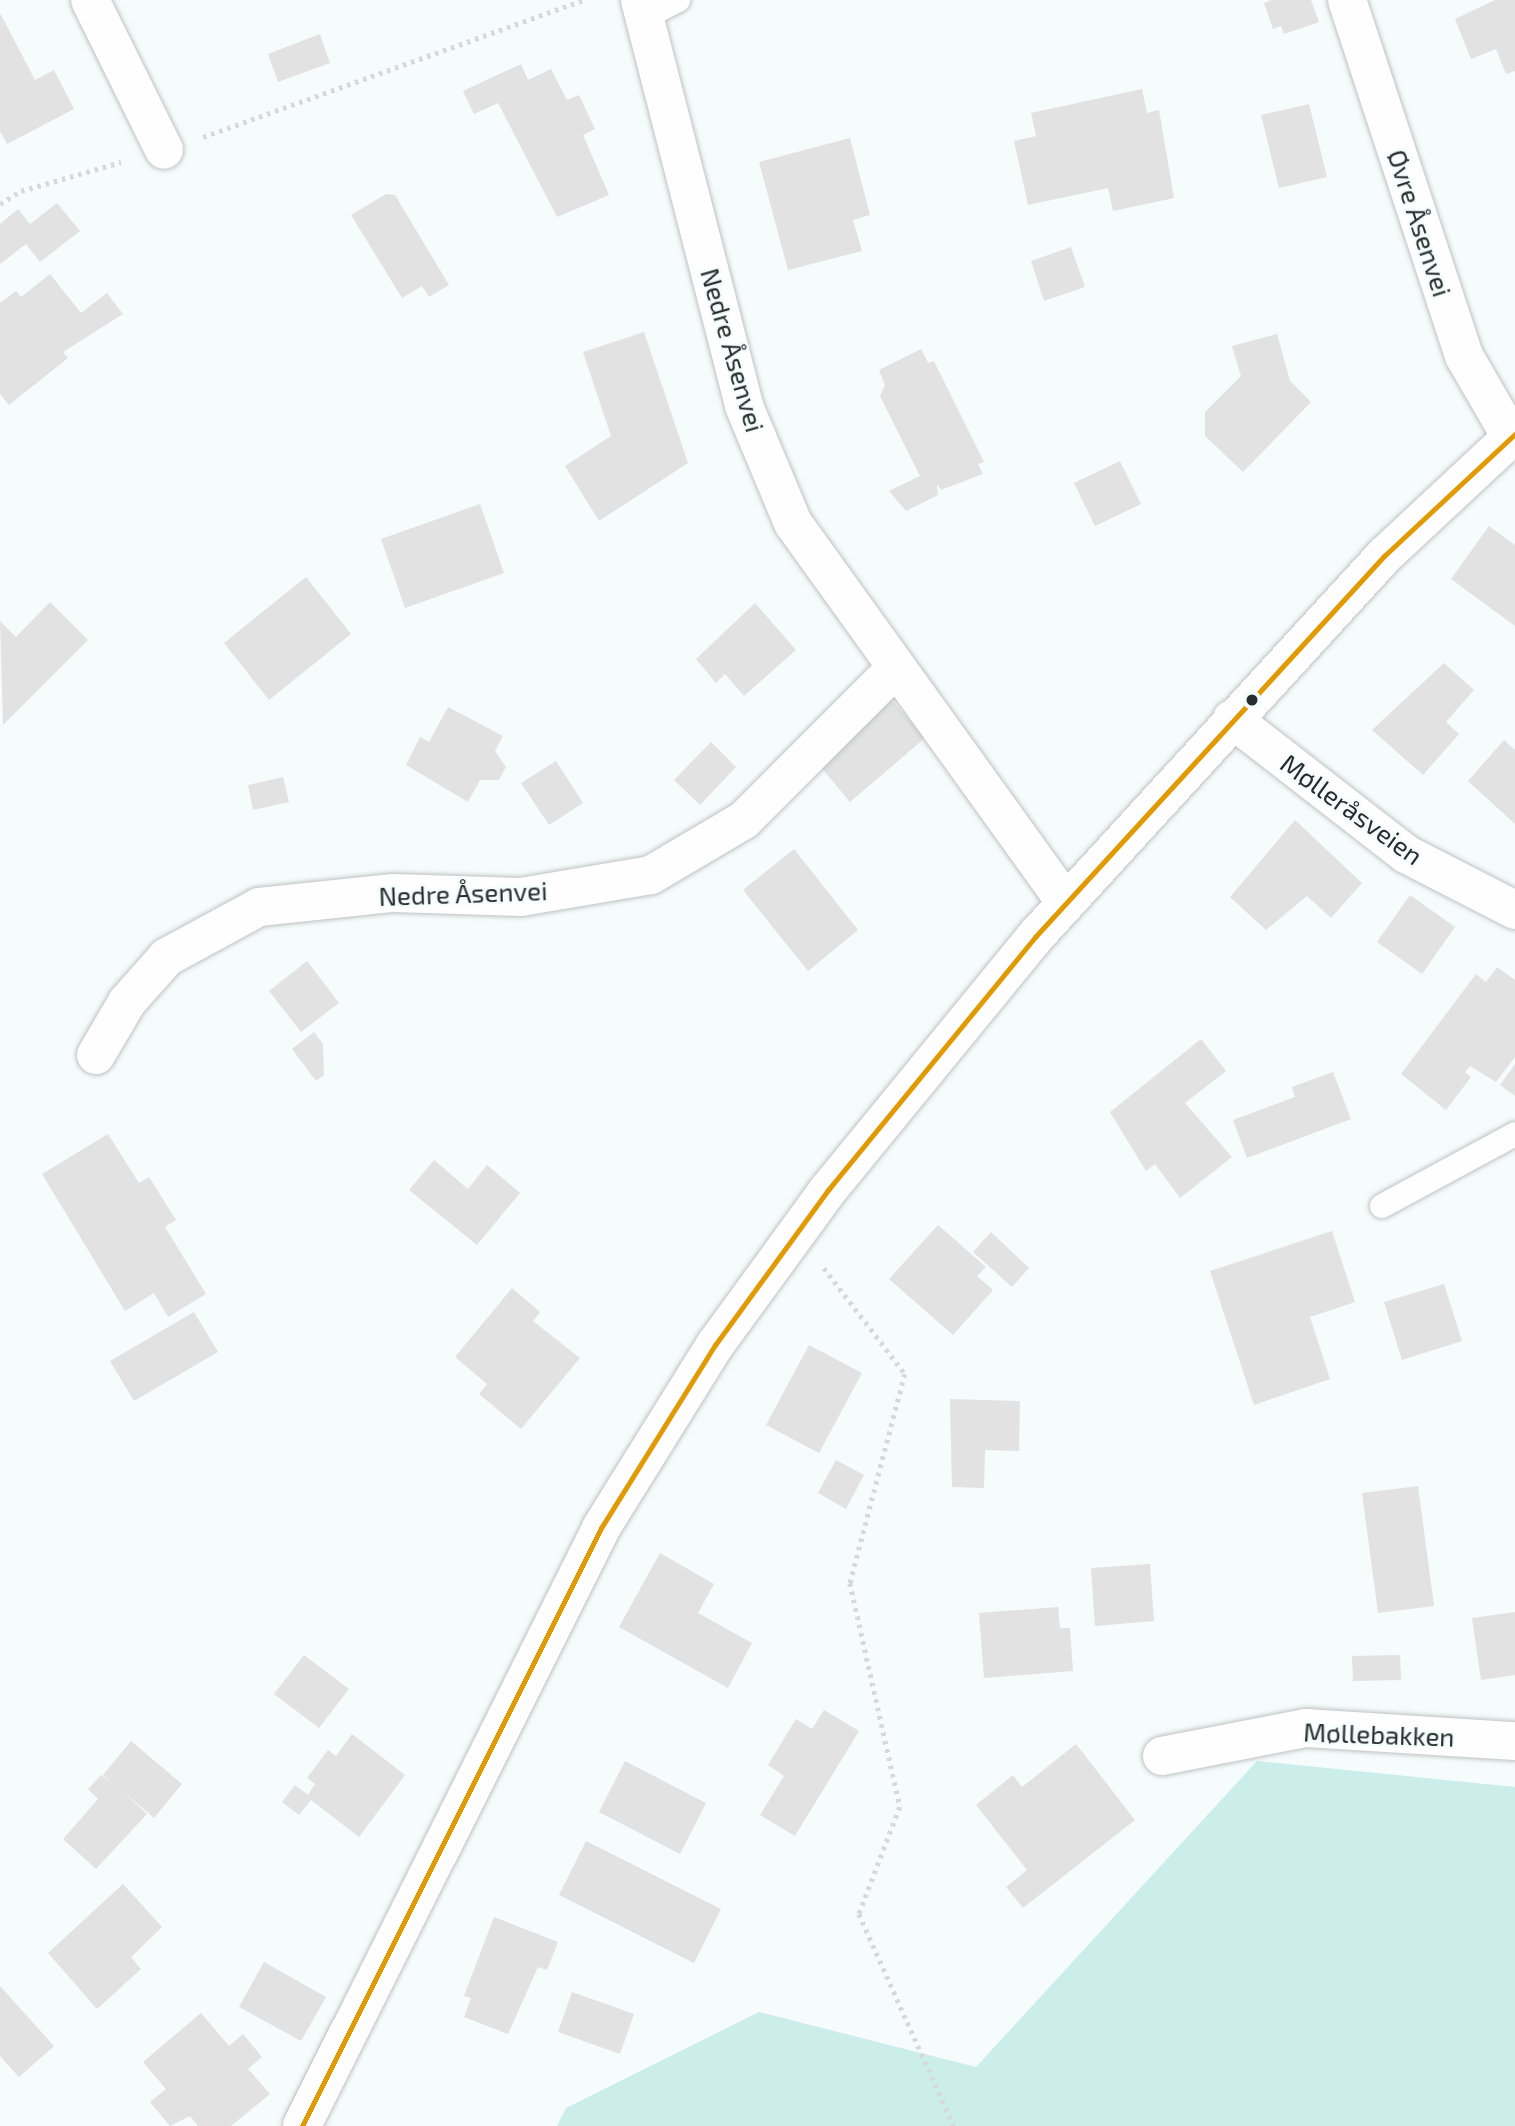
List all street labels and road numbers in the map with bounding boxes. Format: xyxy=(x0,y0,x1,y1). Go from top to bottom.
street label: Øvre Åsenvei xyxy=(1381,145,1459,301)
street label: Nedre Åsenvei xyxy=(695,264,771,436)
street label: Mølleråsveien xyxy=(1275,747,1429,871)
street label: Nedre Åsenvei xyxy=(378,874,548,912)
street label: Møllebakken xyxy=(1303,1716,1455,1752)

